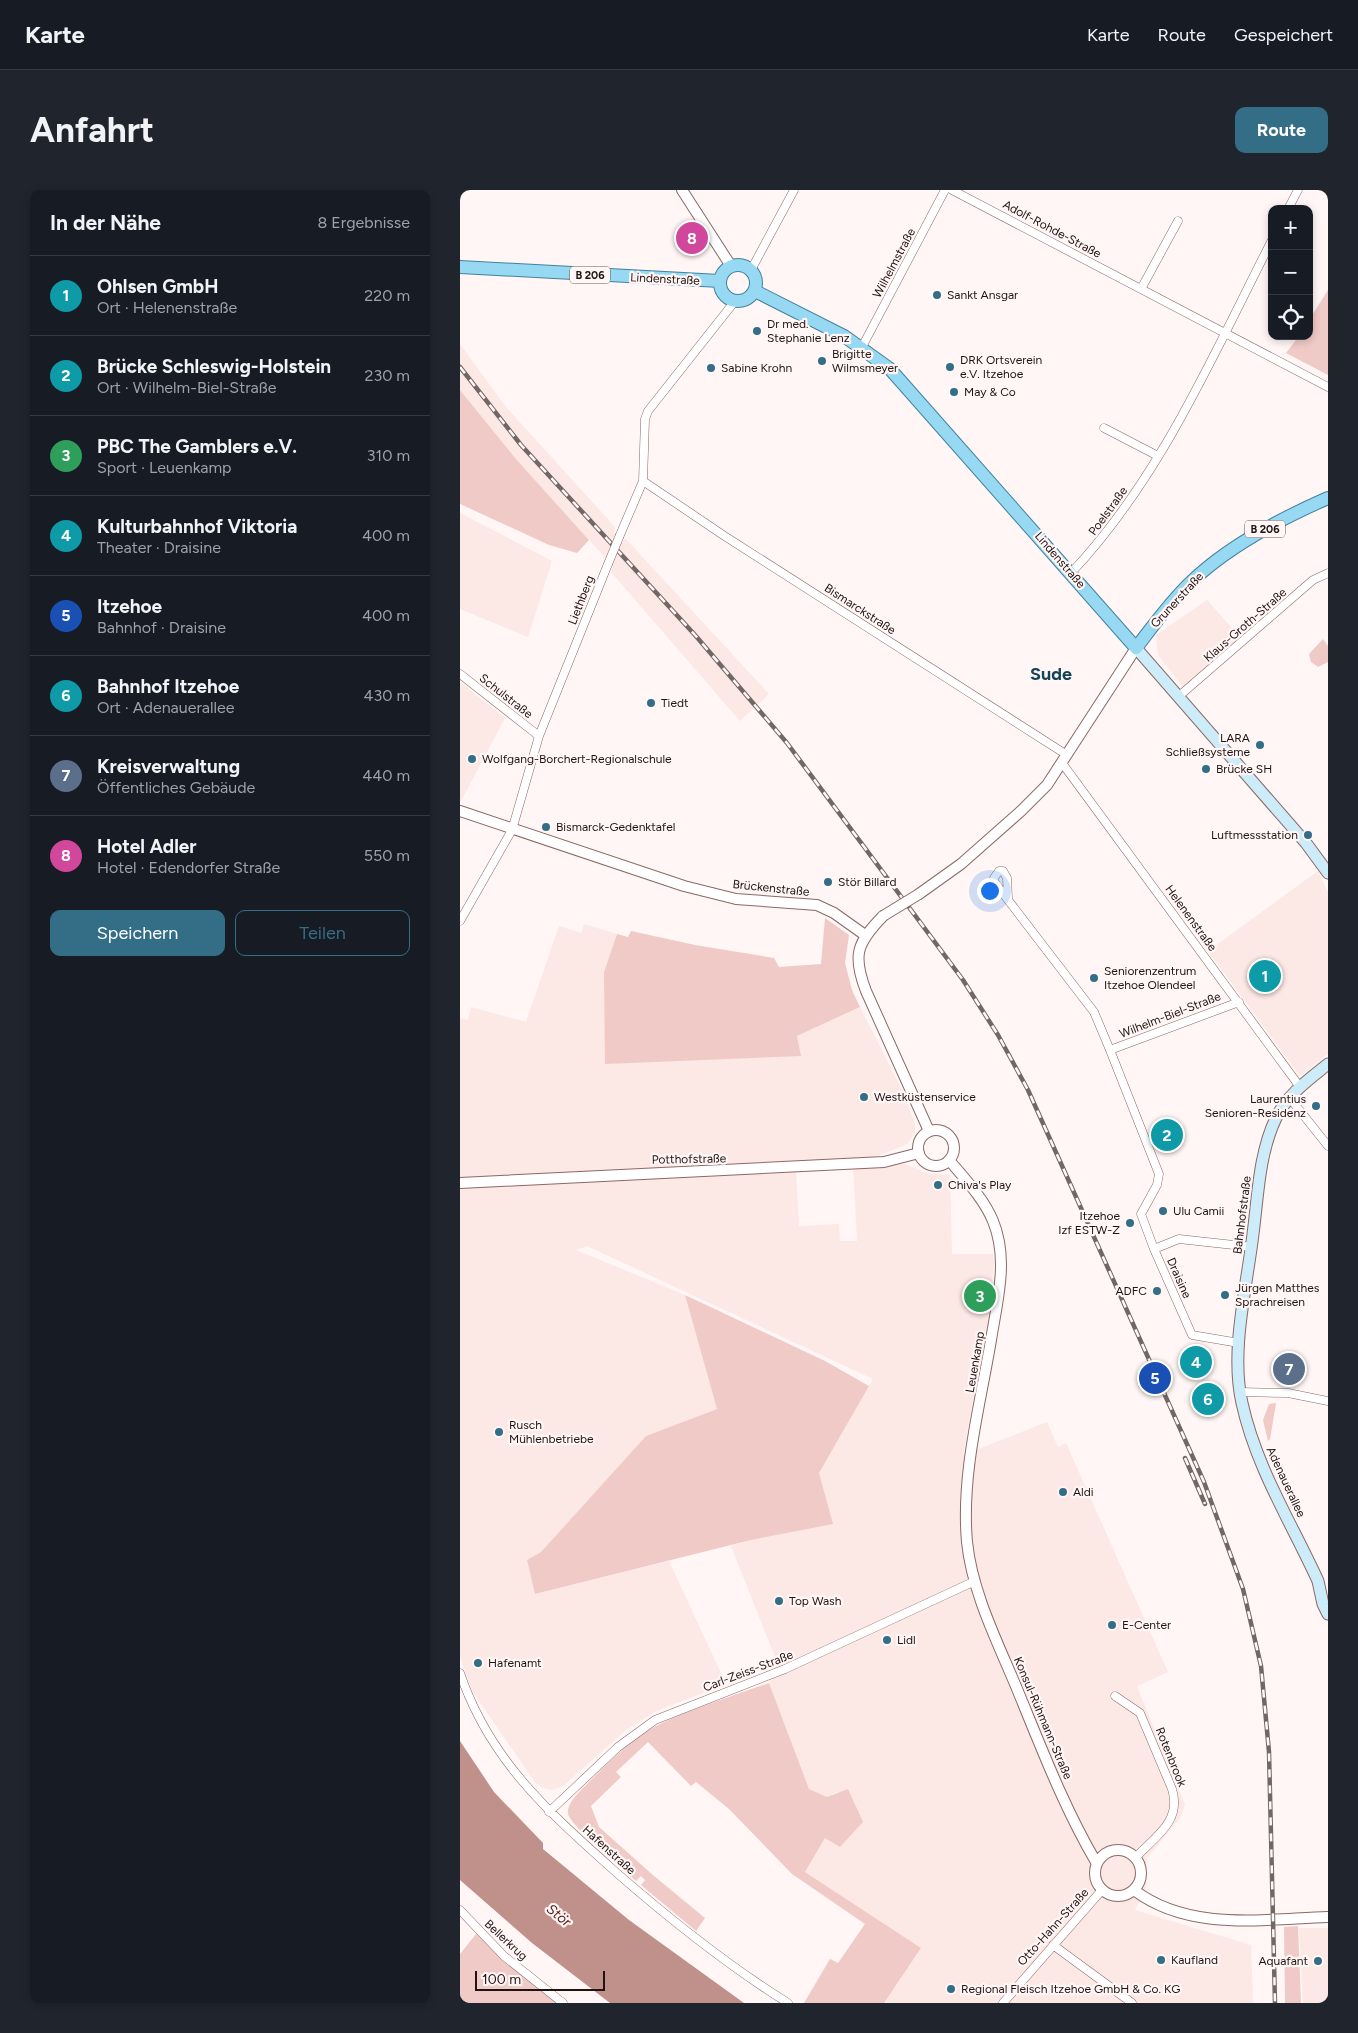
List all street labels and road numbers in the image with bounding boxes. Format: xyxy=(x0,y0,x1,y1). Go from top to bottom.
street label: Adolf-Rohde-Straße xyxy=(1000,197,1104,261)
street label: Wilhelmstraße xyxy=(870,225,918,300)
road number: B 206 xyxy=(570,266,610,284)
street label: Lindenstraße xyxy=(630,270,701,288)
street label: Poelstraße xyxy=(1086,484,1131,538)
road number: B 206 xyxy=(1245,520,1285,538)
street label: Lindenstraße xyxy=(1032,529,1088,591)
street label: Grunerstraße xyxy=(1148,569,1207,631)
street label: Liethberg xyxy=(565,573,597,627)
street label: Bismarckstraße xyxy=(822,581,899,637)
street label: Klaus-Groth-Straße xyxy=(1201,585,1290,665)
street label: Schulstraße xyxy=(477,671,536,721)
street label: Brückenstraße xyxy=(732,877,811,899)
street label: Helenenstraße xyxy=(1162,882,1220,954)
street label: Wilhelm-Biel-Straße xyxy=(1117,989,1223,1041)
street label: Potthofstraße xyxy=(652,1151,727,1167)
street label: Bahnhofstraße xyxy=(1230,1175,1254,1255)
street label: Draisine xyxy=(1164,1256,1194,1301)
street label: Leuenkamp xyxy=(963,1330,987,1394)
street label: Adenauerallee xyxy=(1264,1444,1309,1520)
street label: Carl-Zeiss-Straße xyxy=(701,1647,795,1695)
street label: Konsul-Rühmann-Straße xyxy=(1011,1655,1075,1782)
street label: Rotenbrook xyxy=(1153,1725,1189,1789)
street label: Hafenstraße xyxy=(580,1823,639,1878)
street label: Otto-Hahn-Straße xyxy=(1015,1885,1092,1969)
street label: Bellerkrug xyxy=(482,1917,530,1963)

